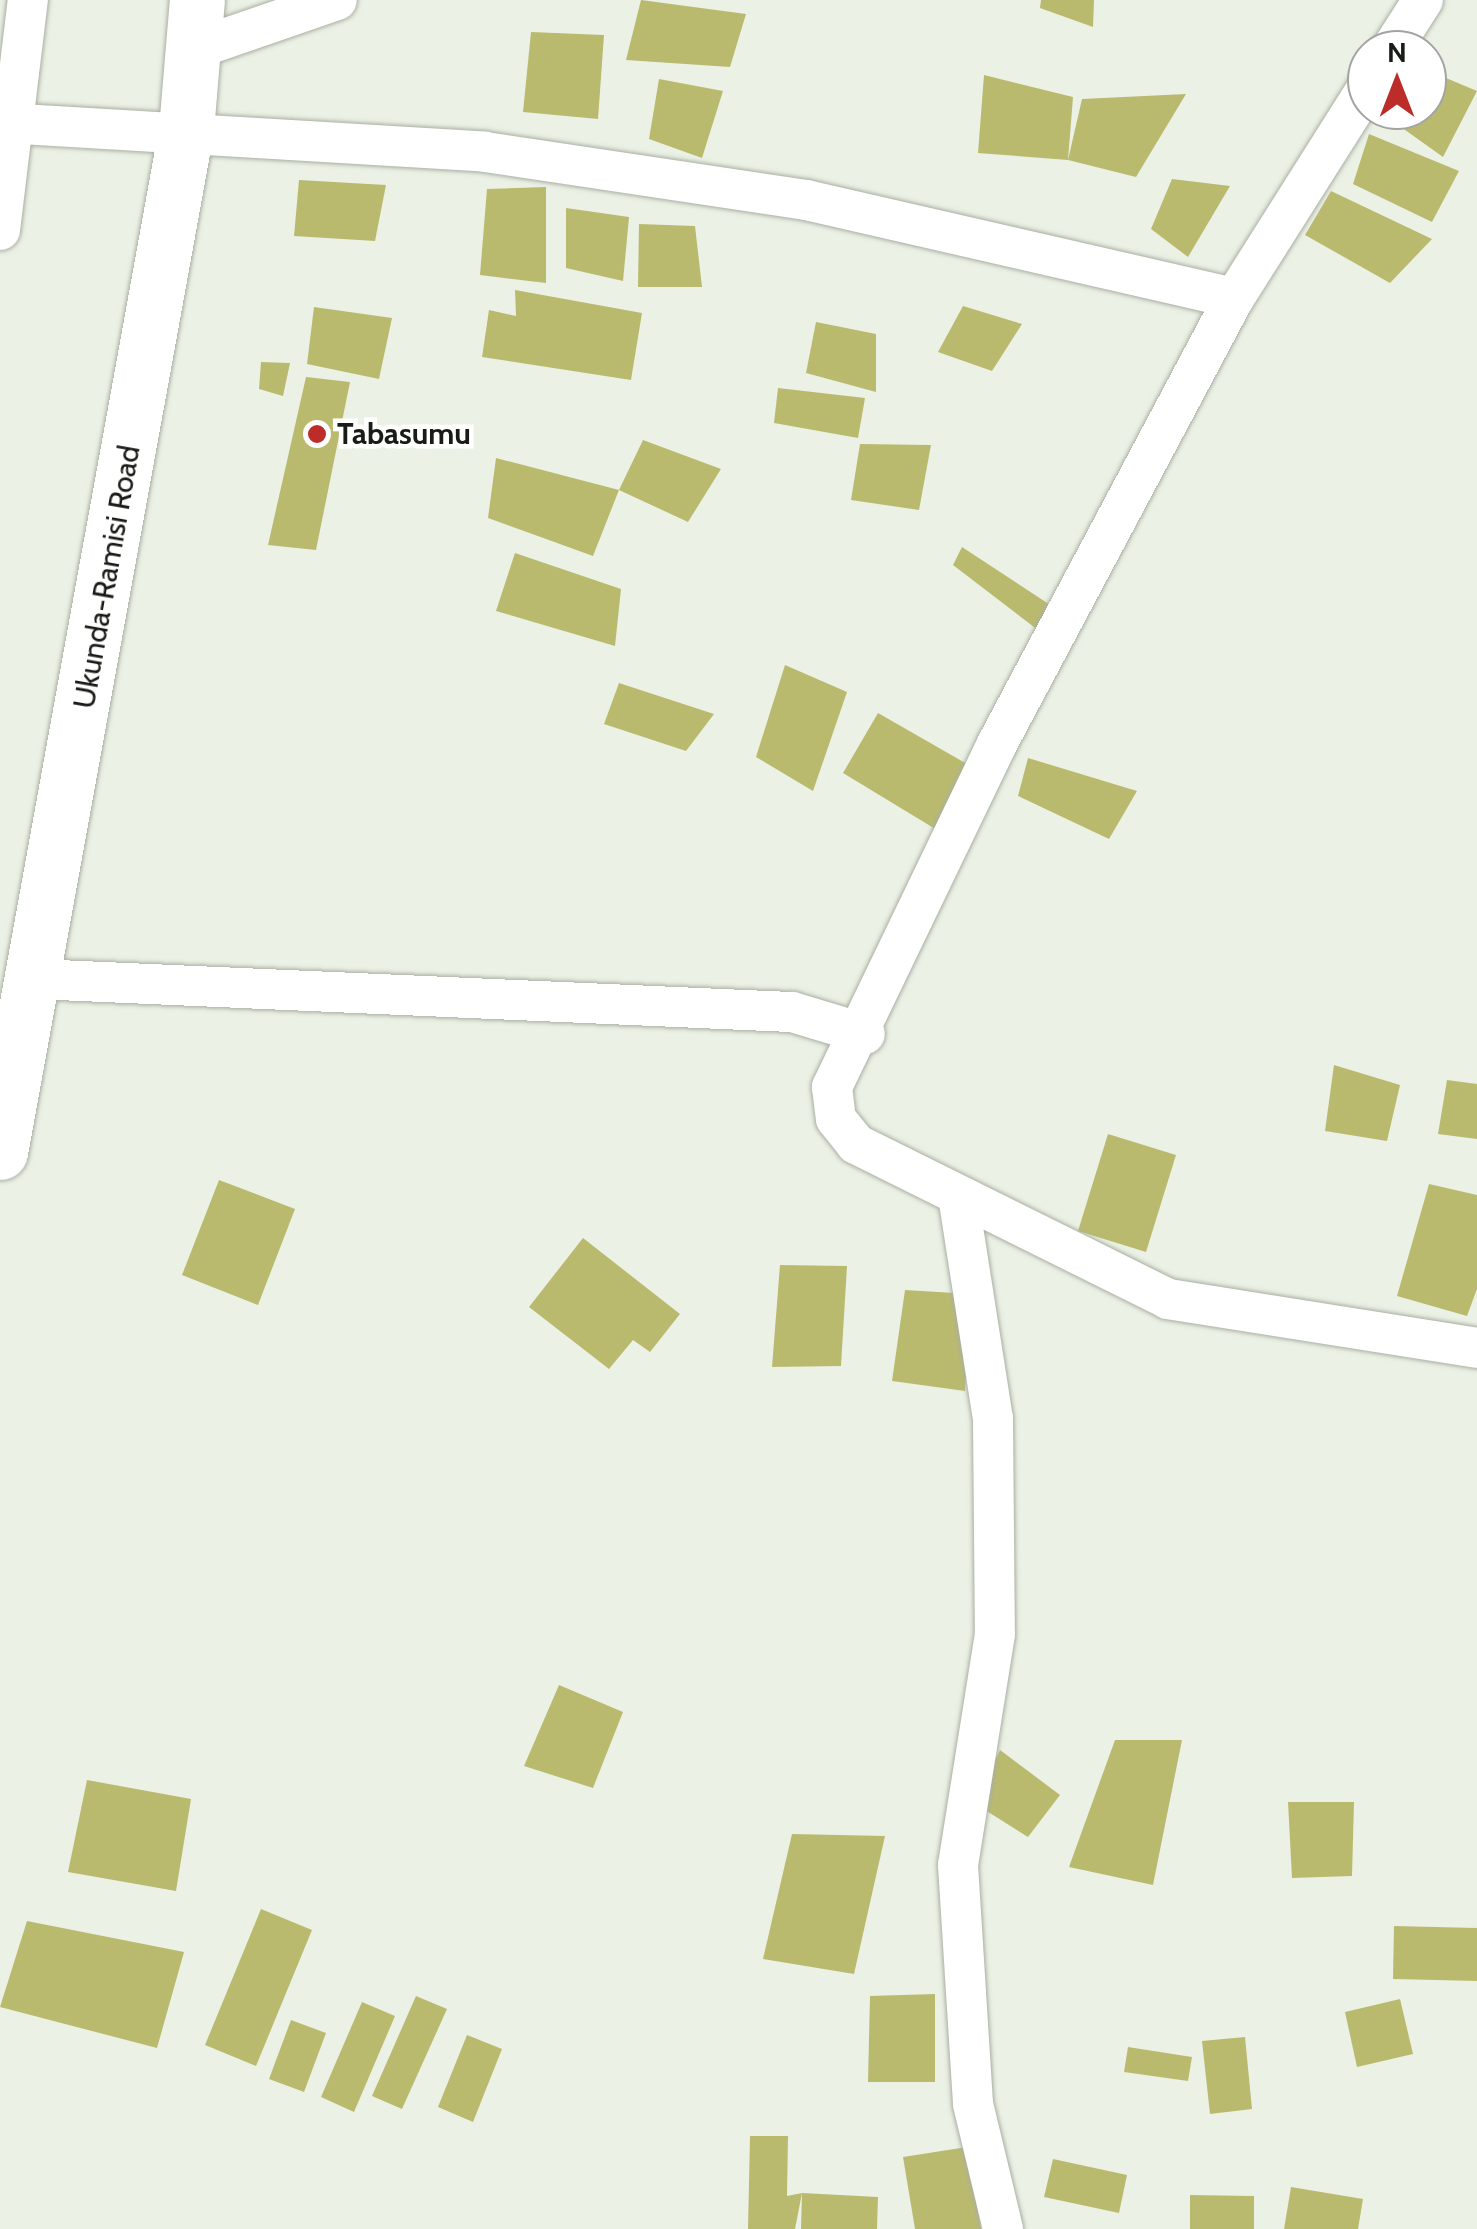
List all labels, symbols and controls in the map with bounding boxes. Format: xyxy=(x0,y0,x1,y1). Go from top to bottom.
north arrow xyxy=(1347,30,1447,130)
text: N xyxy=(1387,35,1407,69)
place label: Tabasumu xyxy=(337,416,471,452)
marker: Tabasumu xyxy=(306,423,328,445)
street label: Ukunda-Ramisi Road xyxy=(66,443,148,711)

